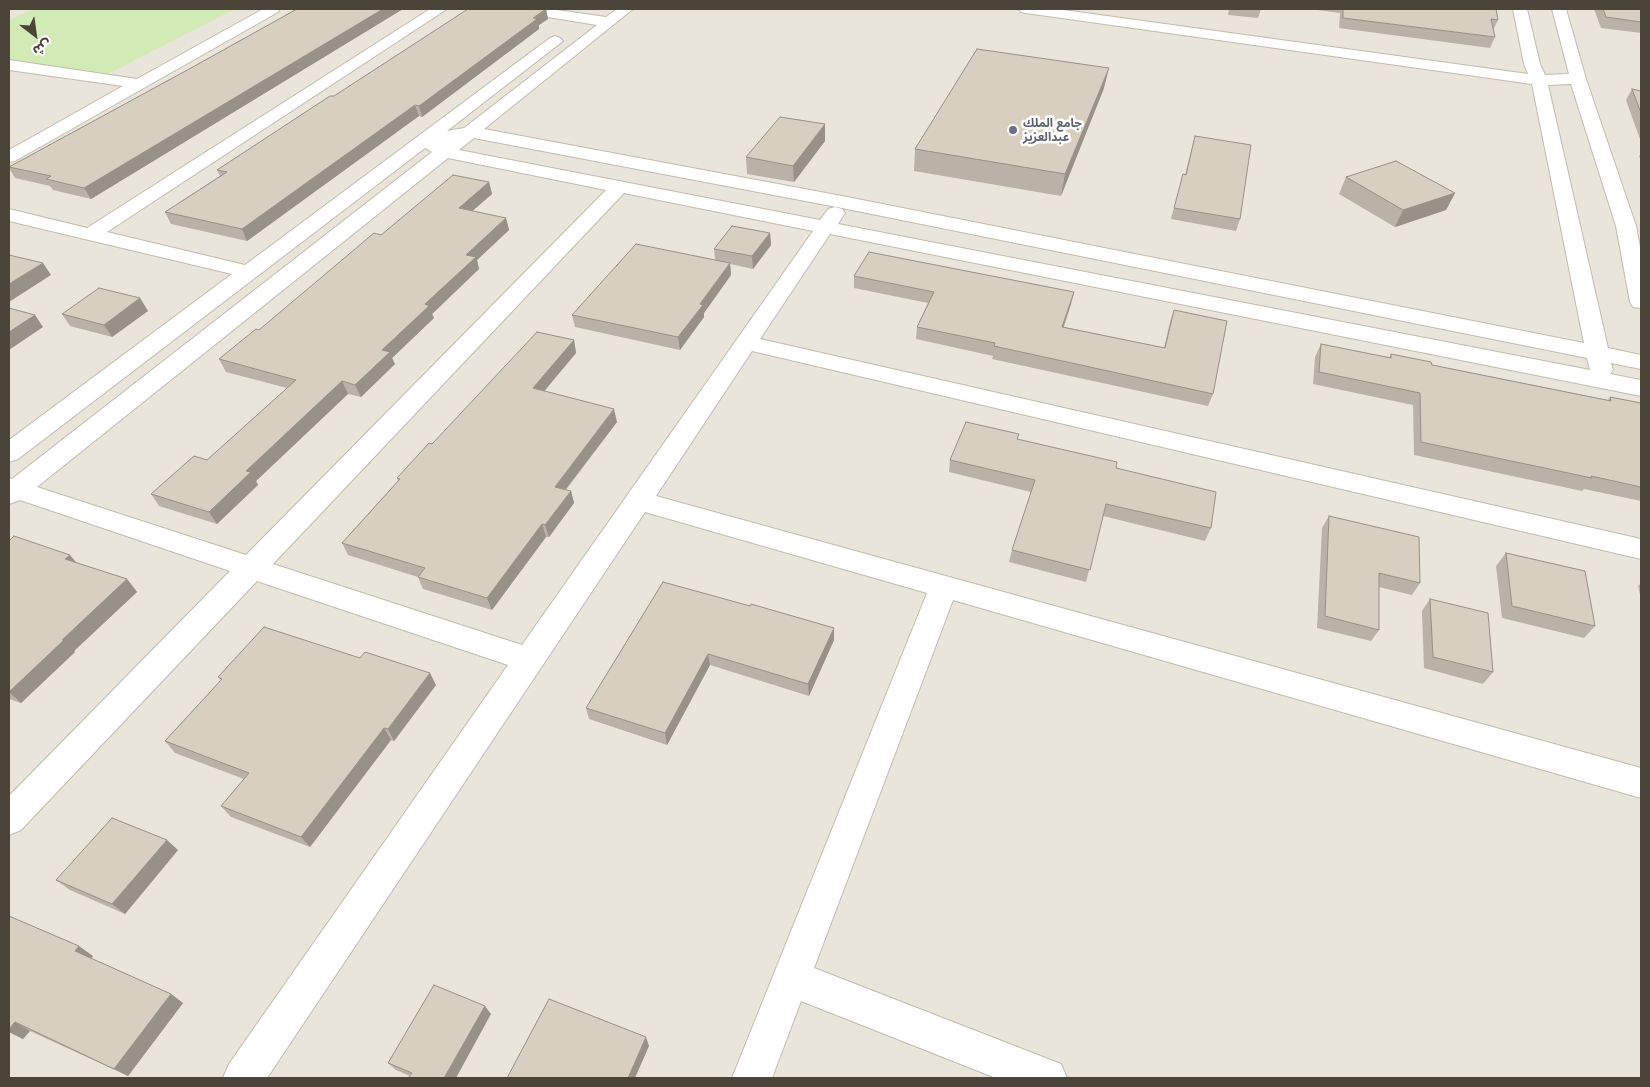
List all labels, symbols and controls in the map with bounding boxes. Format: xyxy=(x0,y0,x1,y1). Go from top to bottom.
north arrow xyxy=(10,10,60,60)
text: ش xyxy=(30,36,55,60)
place label: جامع الملك عبدالعزيز xyxy=(1023,116,1082,144)
marker: جامع الملك عبدالعزيز xyxy=(1007,124,1019,136)

